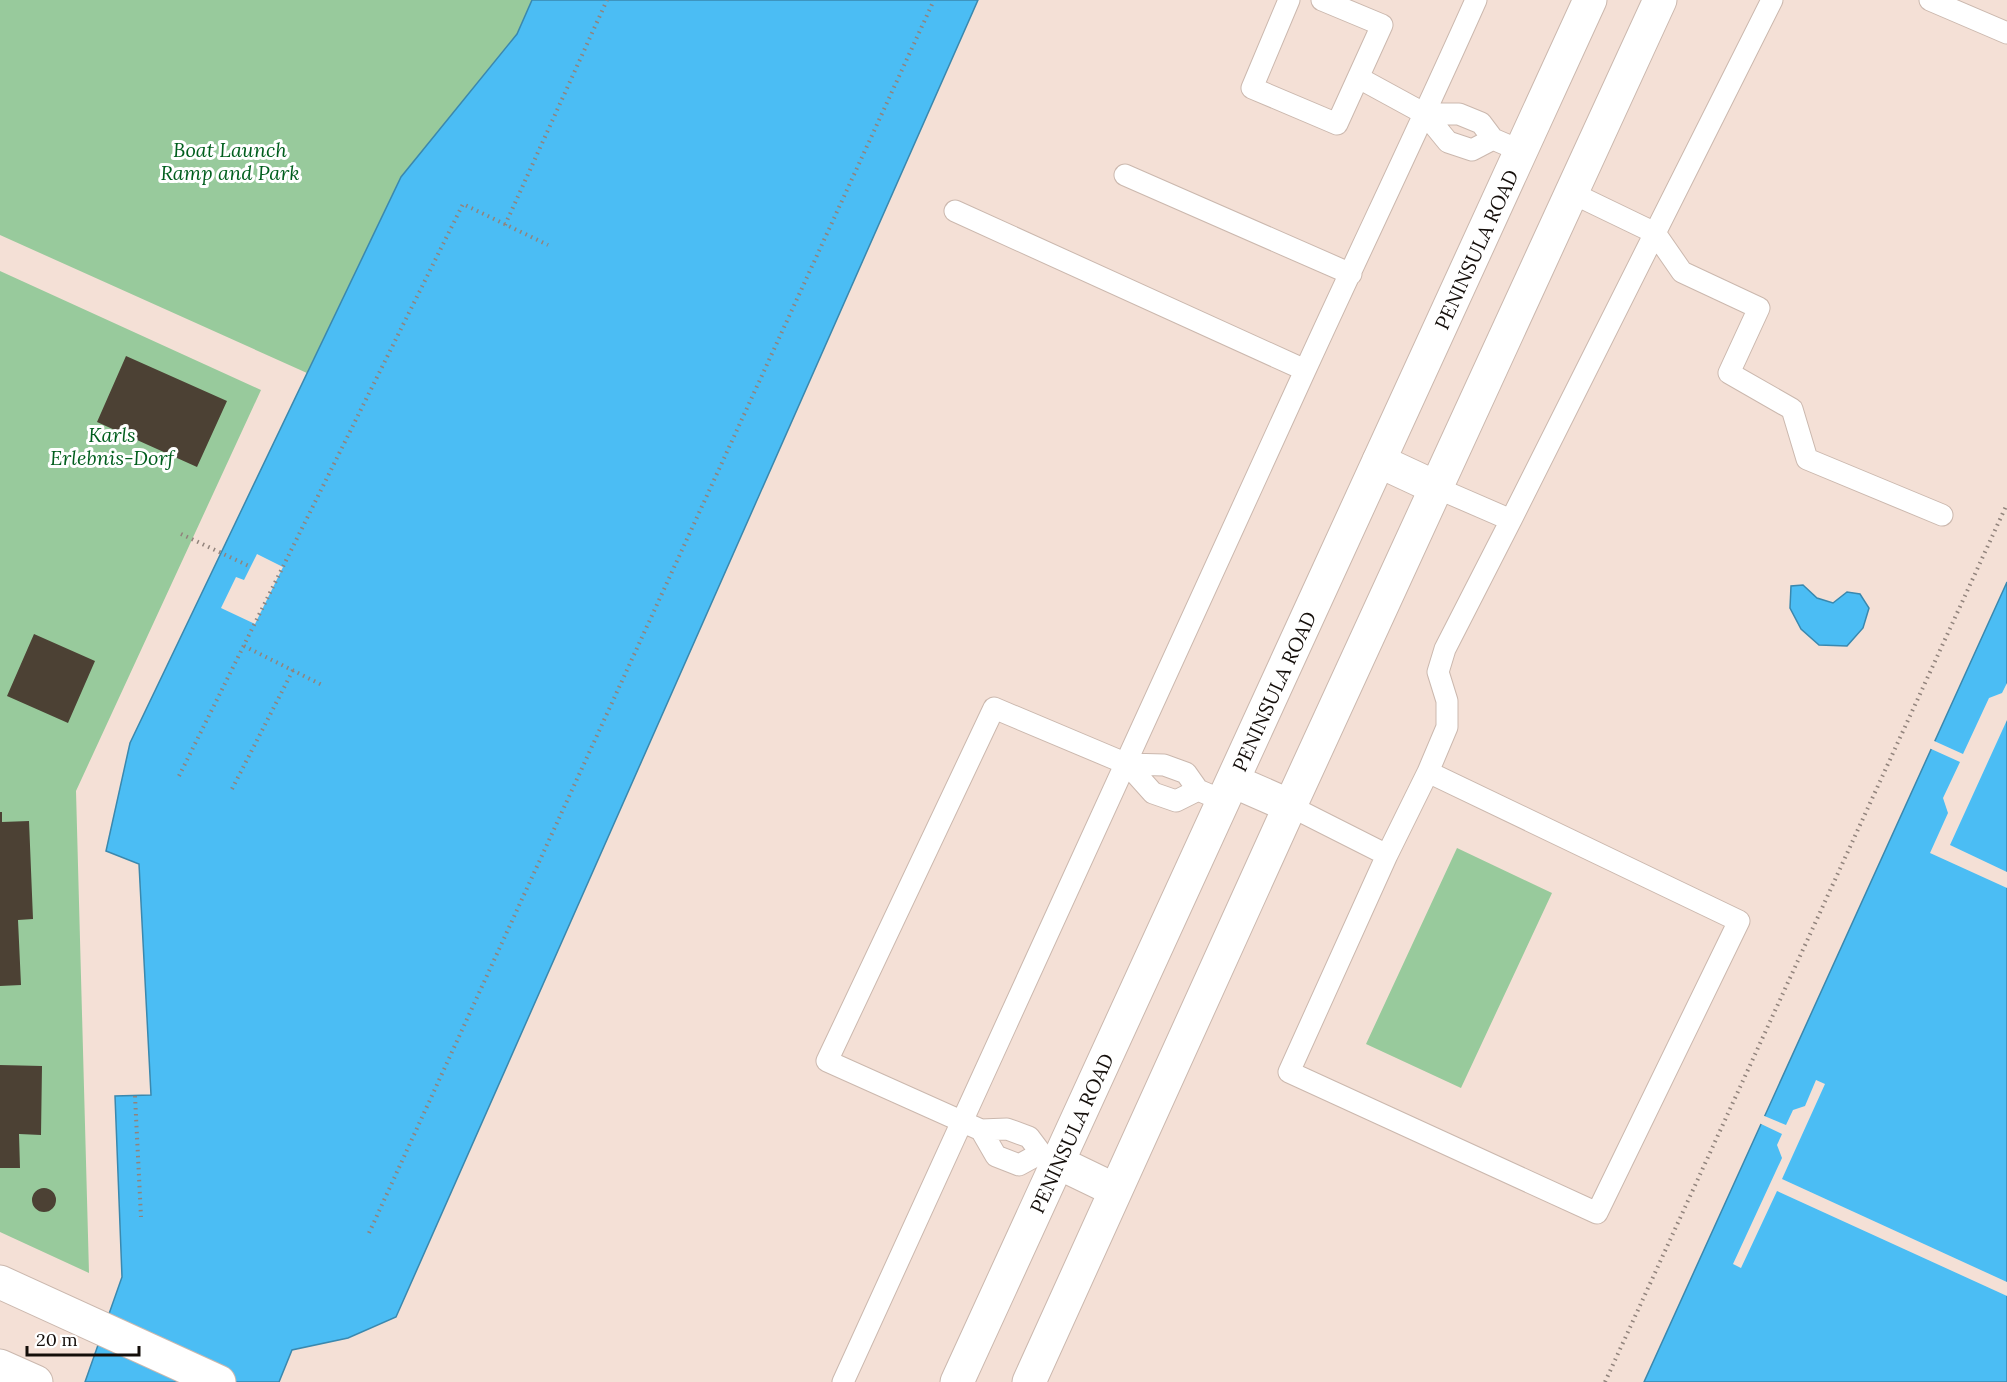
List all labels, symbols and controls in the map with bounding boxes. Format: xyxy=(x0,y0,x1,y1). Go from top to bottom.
park label: Boat Launch Ramp and Park xyxy=(160,137,300,185)
street label: PENINSULA ROAD xyxy=(1428,165,1523,333)
park label: Karls Erlebnis-Dorf xyxy=(50,422,176,470)
street label: PENINSULA ROAD xyxy=(1226,607,1321,775)
street label: PENINSULA ROAD xyxy=(1024,1049,1119,1217)
scale bar xyxy=(27,1319,140,1357)
text: 20 m xyxy=(36,1328,78,1351)

